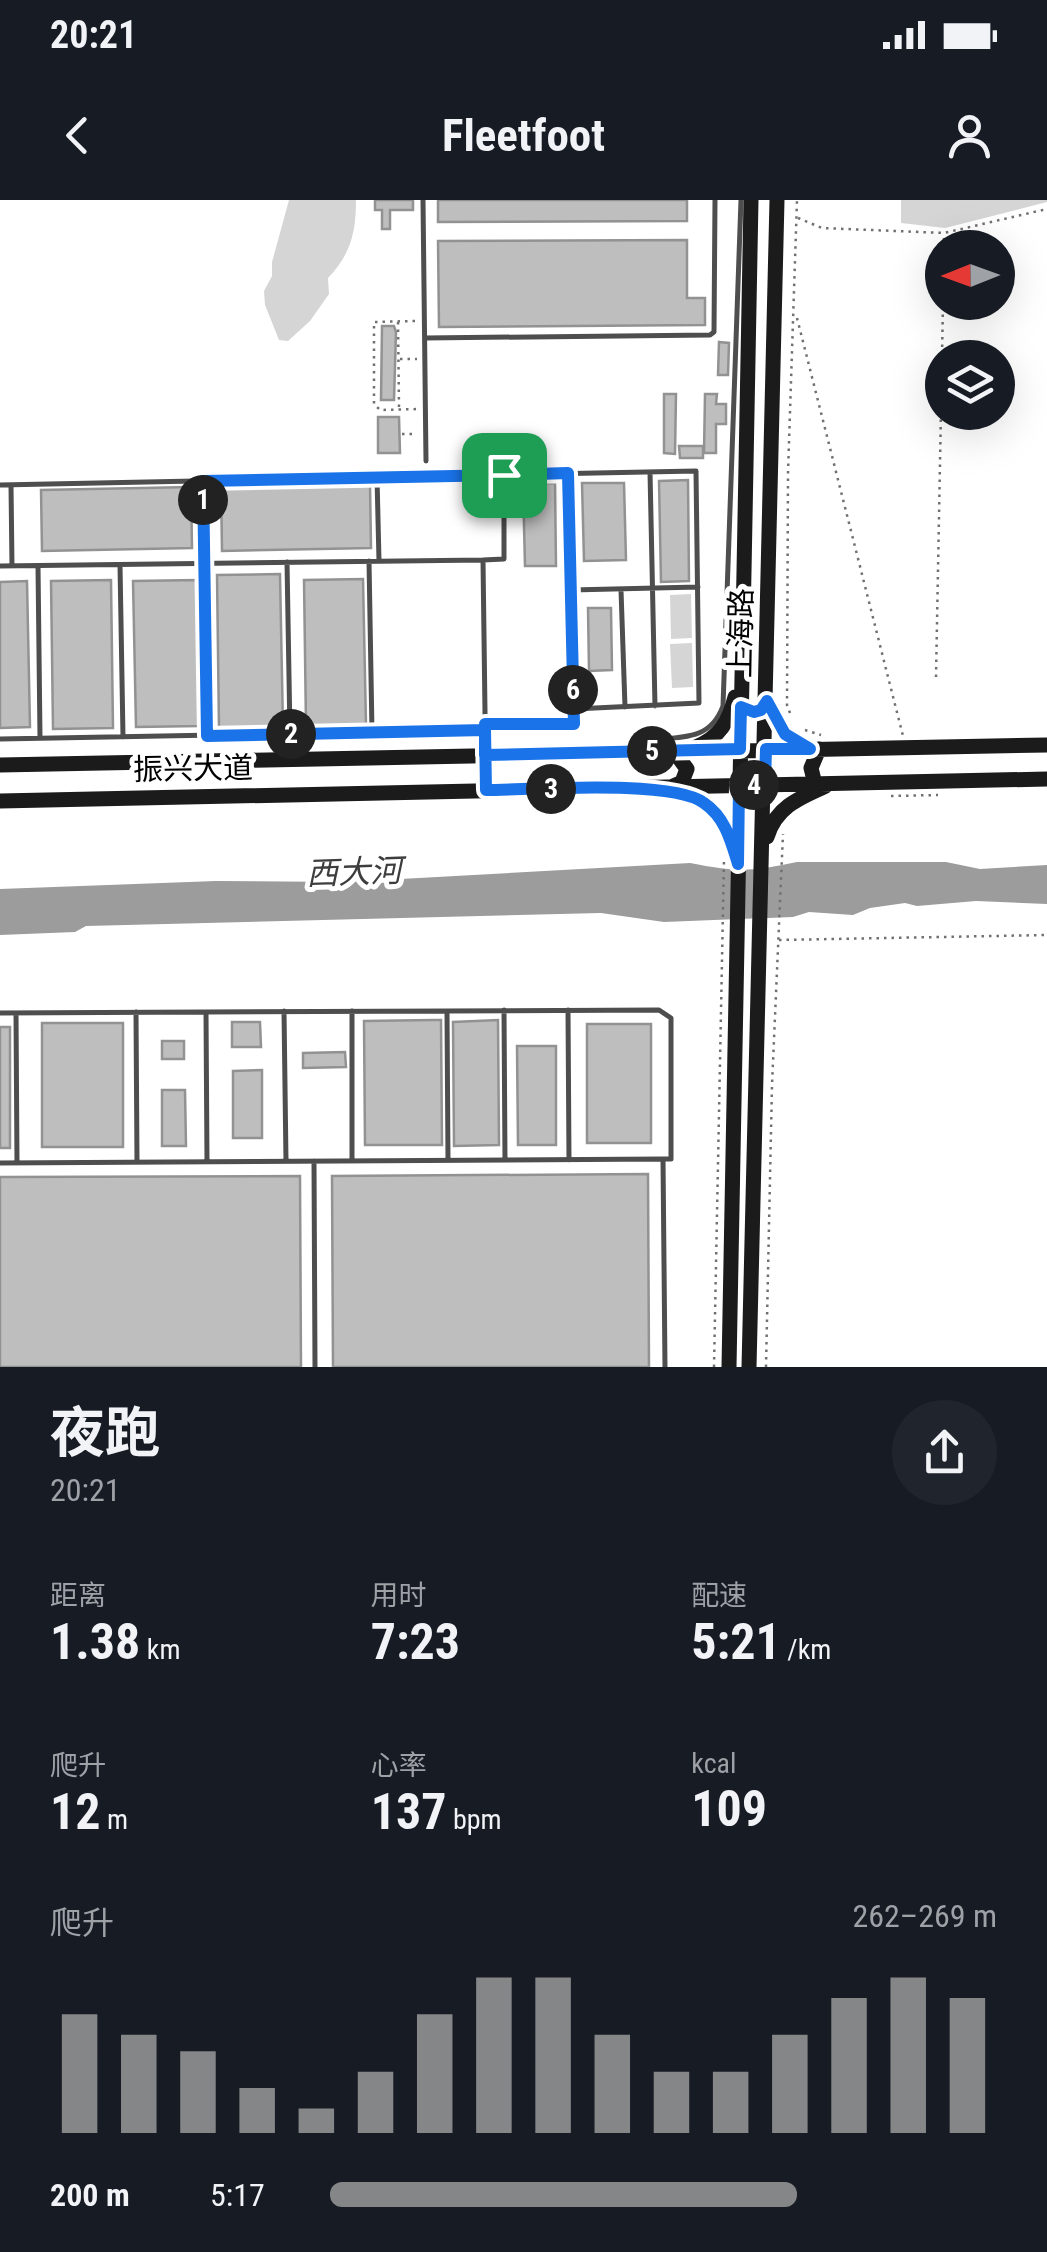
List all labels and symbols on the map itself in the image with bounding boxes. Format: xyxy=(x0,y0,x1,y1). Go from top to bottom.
north arrow xyxy=(925,230,1015,320)
pin xyxy=(462,433,547,518)
pin: 1 xyxy=(178,475,228,525)
street label: 上海路 xyxy=(722,588,759,678)
pin: 6 xyxy=(548,665,598,715)
pin: 2 xyxy=(266,709,316,759)
pin: 5 xyxy=(627,726,677,776)
street label: 振兴大道 xyxy=(133,750,253,787)
pin: 4 xyxy=(729,760,779,810)
pin: 3 xyxy=(526,764,576,814)
water label: 西大河 xyxy=(305,851,409,893)

